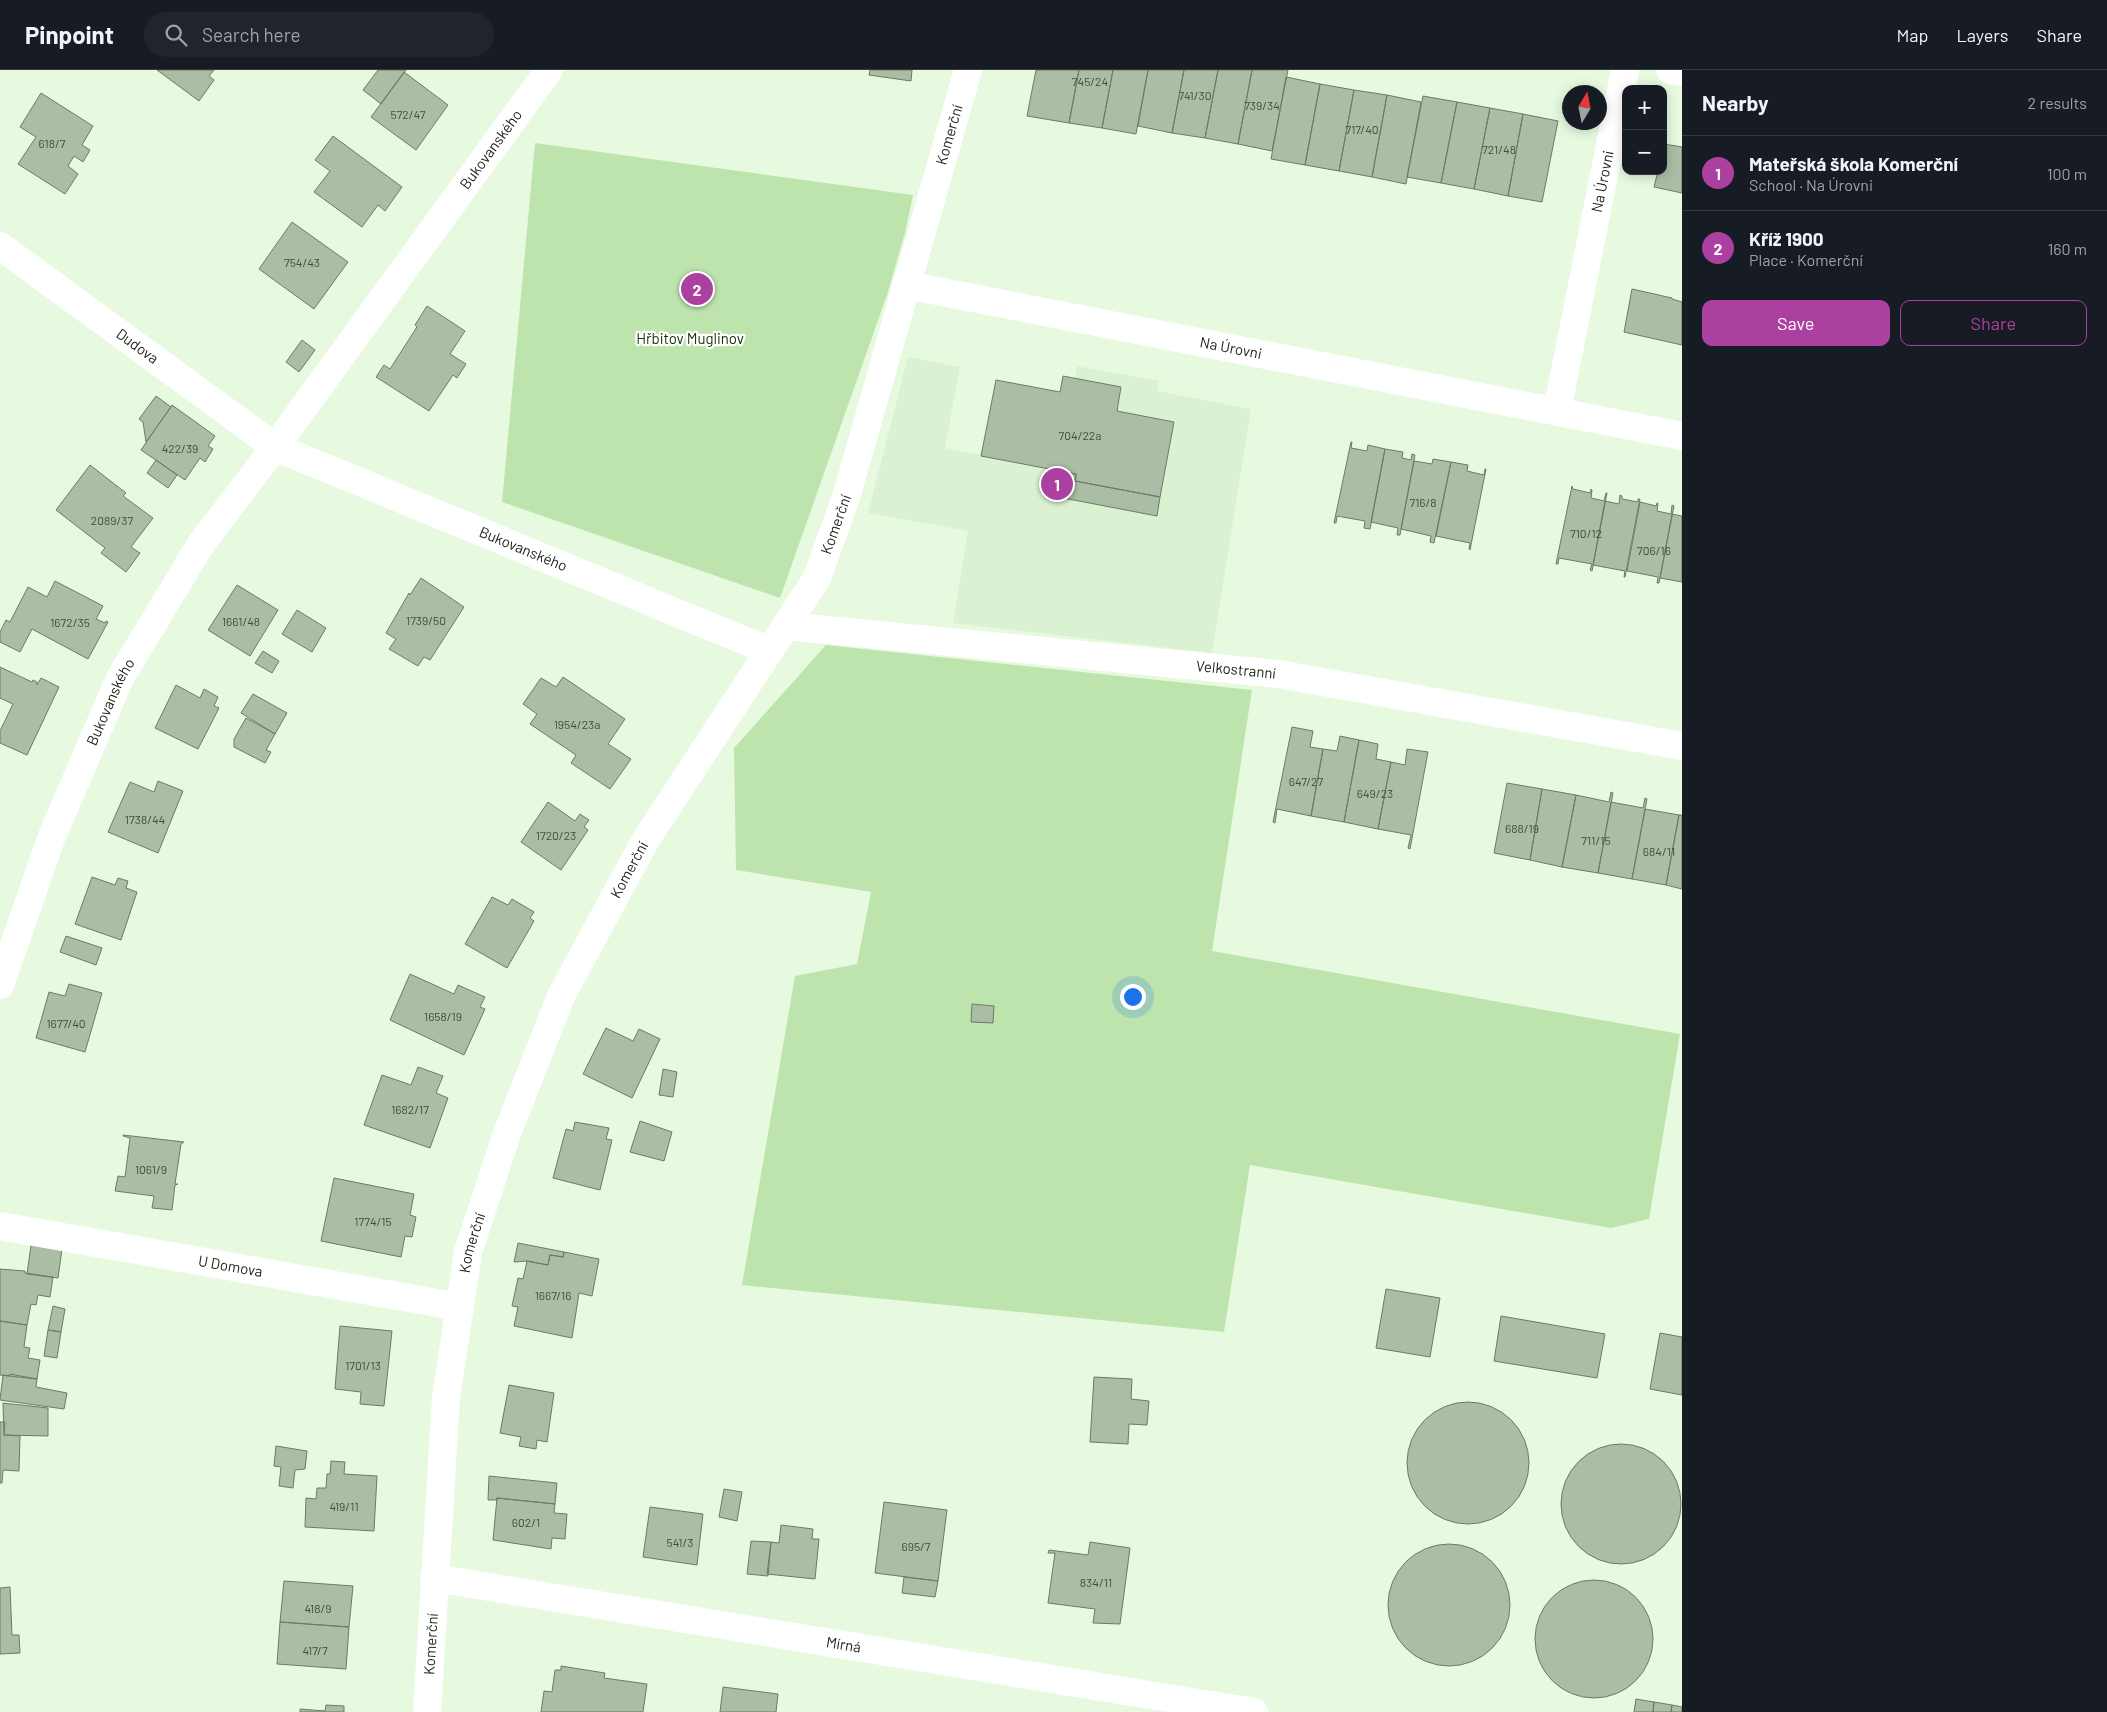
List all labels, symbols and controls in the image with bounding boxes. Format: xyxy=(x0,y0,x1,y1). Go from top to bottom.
search box xyxy=(144,12,494,57)
text: Pinpoint xyxy=(25,20,114,49)
icon: search xyxy=(162,21,190,49)
text: Search here xyxy=(202,23,301,46)
text: Map xyxy=(1896,24,1928,46)
text: Layers xyxy=(1956,24,2009,46)
text: Share xyxy=(2037,24,2082,46)
house number: 745/24 xyxy=(1072,74,1108,88)
north arrow xyxy=(1562,85,1607,130)
map controls xyxy=(1622,85,1667,175)
button: + xyxy=(1622,85,1667,130)
house number: 741/30 xyxy=(1178,88,1212,102)
text: Nearby xyxy=(1702,90,1768,115)
text: 2 results xyxy=(2028,93,2087,112)
house number: 739/34 xyxy=(1244,98,1280,112)
street label: Komerční xyxy=(931,102,966,167)
street label: Bukovanského xyxy=(455,106,525,192)
house number: 572/47 xyxy=(390,107,426,121)
house number: 717/40 xyxy=(1345,122,1379,136)
button: − xyxy=(1622,130,1667,175)
house number: 618/7 xyxy=(39,136,66,150)
house number: 721/48 xyxy=(1482,142,1516,156)
street label: Na Úrovni xyxy=(1587,149,1617,214)
text: Mateřská škola Komerční xyxy=(1749,152,1958,175)
text: 1 xyxy=(1715,164,1721,183)
text: 100 m xyxy=(2047,164,2087,183)
text: School · Na Úrovni xyxy=(1749,175,1873,194)
text: Kříž 1900 xyxy=(1749,227,1824,250)
text: 2 xyxy=(1714,239,1722,258)
text: 160 m xyxy=(2048,239,2087,258)
text: Place · Komerční xyxy=(1749,250,1863,269)
house number: 754/43 xyxy=(284,255,320,269)
pin: 2 xyxy=(681,270,713,308)
button: Save xyxy=(1702,300,1890,346)
button: Share xyxy=(1900,300,2087,346)
street label: Dudova xyxy=(113,324,162,367)
park label: Hřbitov Muglinov xyxy=(636,329,744,347)
street label: Na Úrovni xyxy=(1199,332,1264,362)
house number: 704/22a xyxy=(1059,428,1101,442)
house number: 422/39 xyxy=(162,441,198,455)
pin: 1 xyxy=(1041,465,1073,503)
street label: Komerční xyxy=(816,492,854,556)
house number: 716/8 xyxy=(1409,495,1437,509)
house number: 2089/37 xyxy=(91,513,134,527)
street label: Bukovanského xyxy=(477,522,570,575)
house number: 710/12 xyxy=(1570,526,1602,540)
house number: 706/16 xyxy=(1637,543,1671,557)
house number: 1739/50 xyxy=(406,613,446,627)
house number: 1661/48 xyxy=(222,614,260,628)
house number: 1672/35 xyxy=(50,615,90,629)
street label: Bukovanského xyxy=(82,655,138,748)
street label: Velkostranní xyxy=(1195,656,1277,682)
house number: 1954/23a xyxy=(554,717,600,731)
house number: 647/27 xyxy=(1289,774,1323,788)
house number: 649/23 xyxy=(1357,786,1393,800)
house number: 1738/44 xyxy=(125,812,165,826)
house number: 688/19 xyxy=(1505,821,1539,835)
house number: 1720/23 xyxy=(536,828,576,842)
house number: 711/15 xyxy=(1581,833,1611,847)
street label: Komerční xyxy=(606,838,651,901)
house number: 684/11 xyxy=(1643,844,1675,858)
your location xyxy=(1120,984,1146,1010)
house number: 1658/19 xyxy=(424,1009,462,1023)
house number: 1677/40 xyxy=(46,1016,86,1030)
house number: 1682/17 xyxy=(391,1102,429,1116)
house number: 1061/9 xyxy=(135,1162,167,1176)
street label: Komerční xyxy=(455,1210,488,1274)
house number: 1774/15 xyxy=(354,1214,392,1228)
street label: U Domova xyxy=(197,1251,264,1280)
house number: 1667/16 xyxy=(535,1288,571,1302)
house number: 1701/13 xyxy=(345,1358,381,1372)
house number: 419/11 xyxy=(329,1499,359,1513)
house number: 602/1 xyxy=(512,1515,540,1529)
house number: 541/3 xyxy=(667,1535,693,1549)
house number: 695/7 xyxy=(901,1539,931,1553)
house number: 834/11 xyxy=(1080,1575,1112,1589)
house number: 418/9 xyxy=(304,1601,332,1615)
street label: Komerční xyxy=(419,1613,441,1676)
street label: Mírná xyxy=(825,1632,863,1656)
house number: 417/7 xyxy=(302,1643,328,1657)

